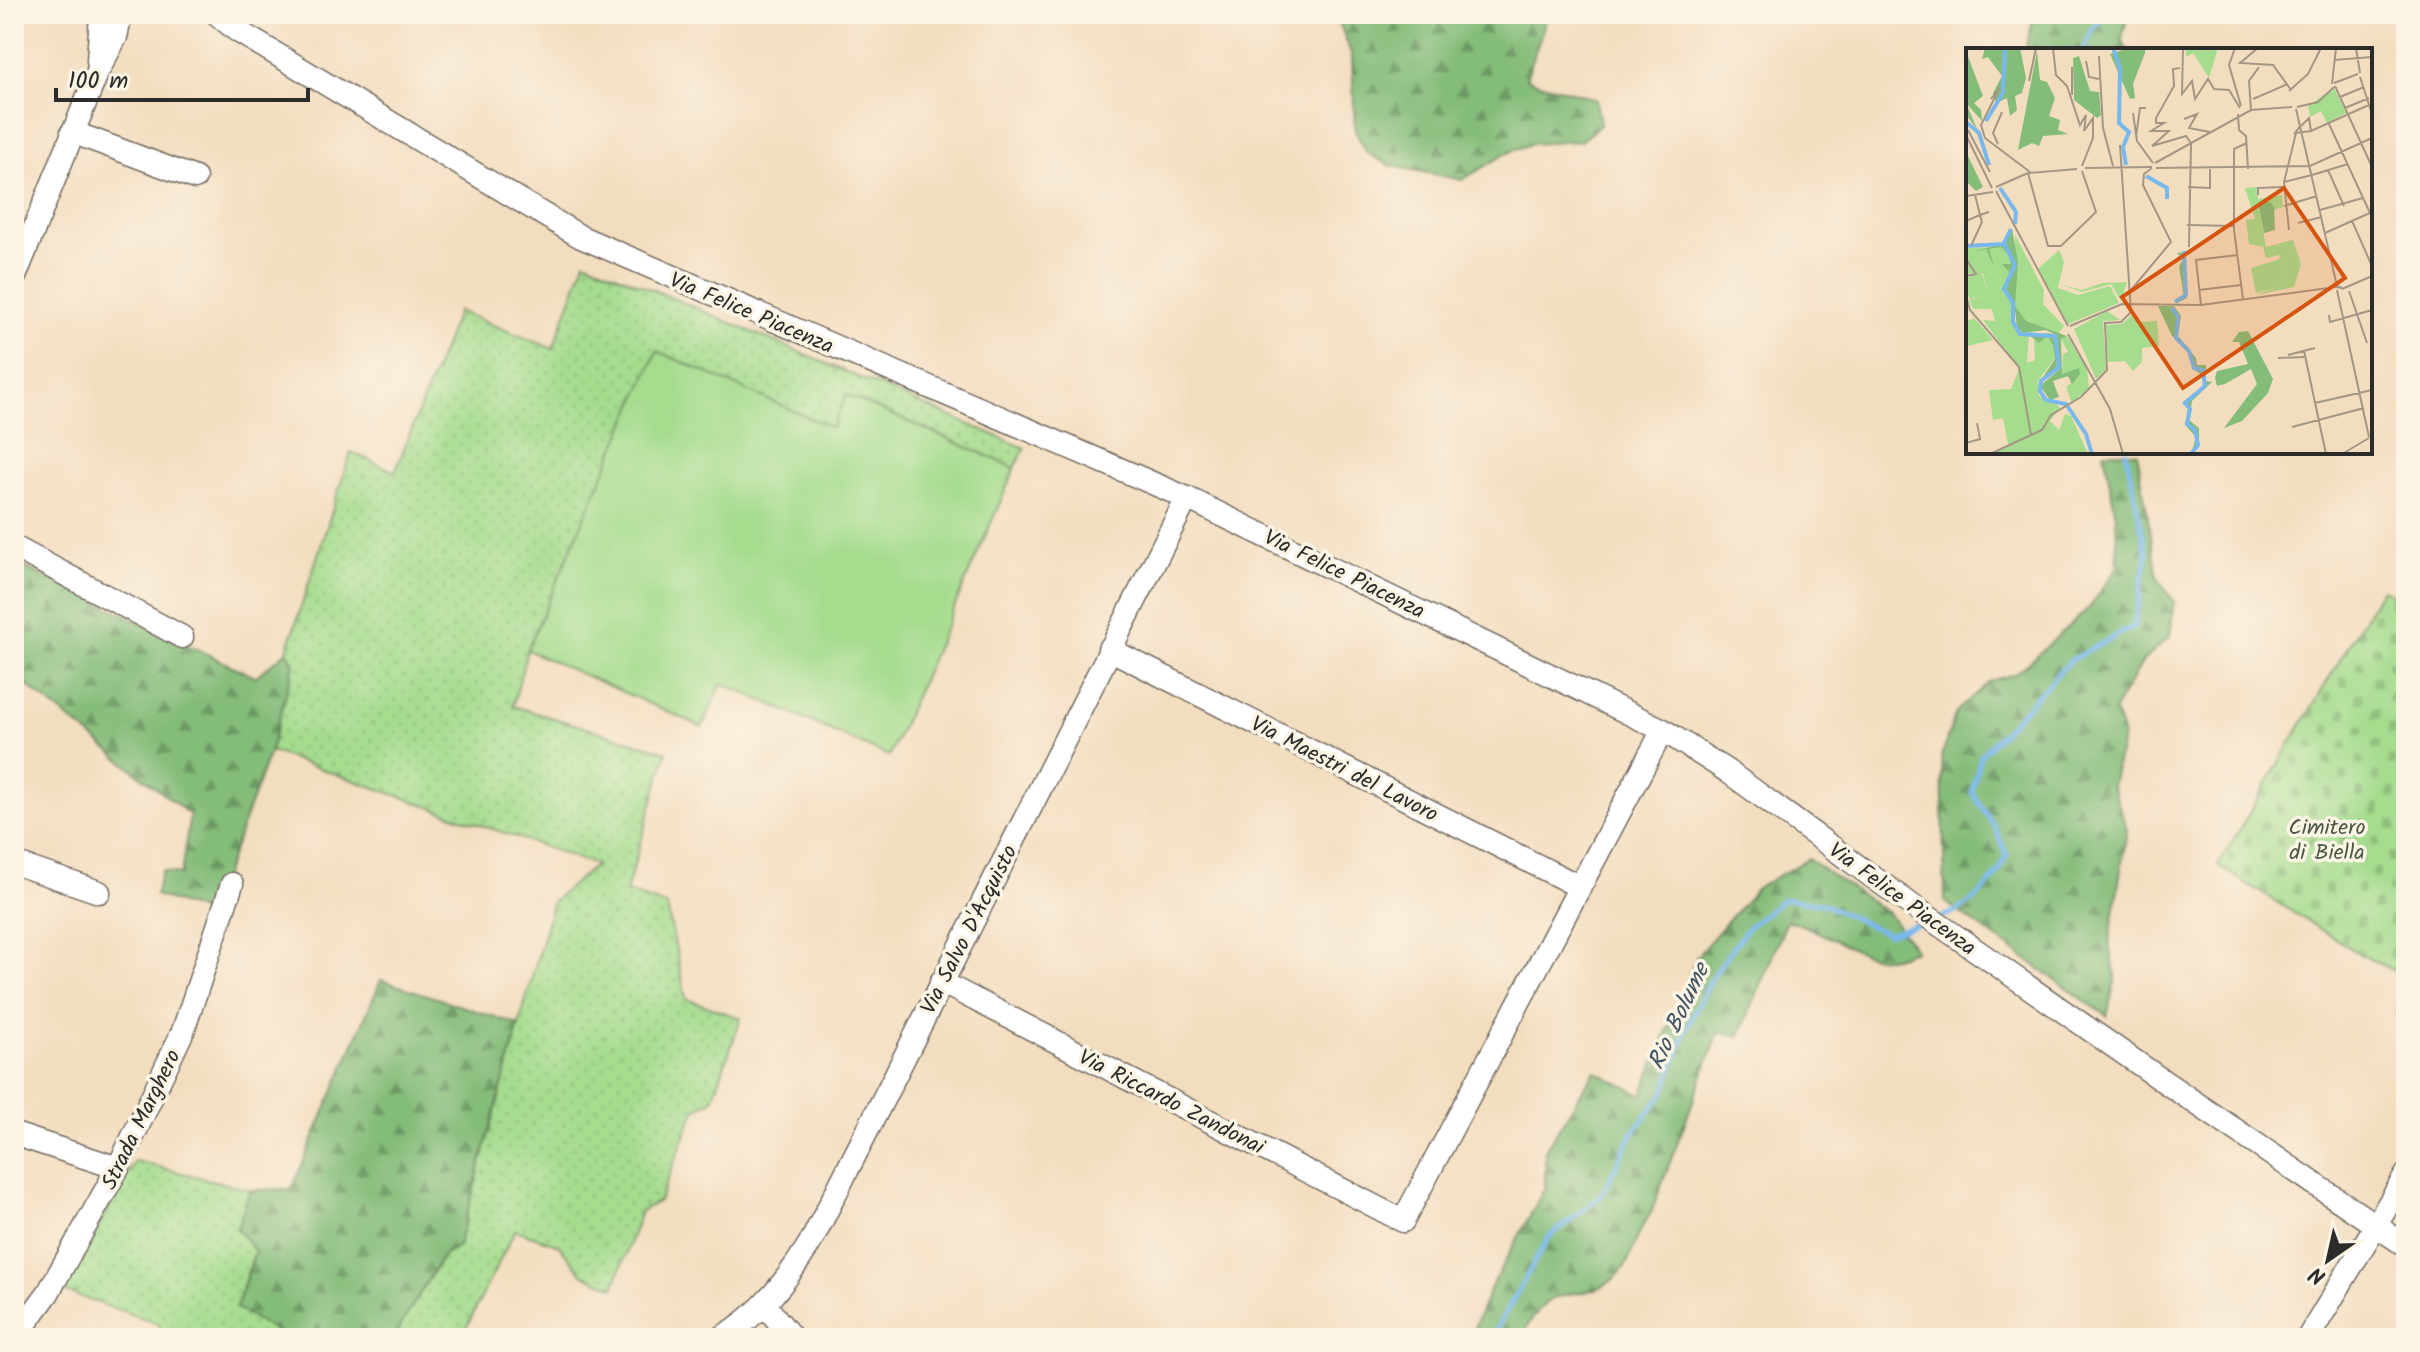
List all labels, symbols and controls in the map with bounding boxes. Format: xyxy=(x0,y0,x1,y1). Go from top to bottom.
inset map xyxy=(1966,48,2372,454)
scale bar xyxy=(56,52,308,102)
text: 100 m xyxy=(68,62,128,101)
street label: Via Felice Piacenza xyxy=(663,264,839,365)
street label: Via Felice Piacenza xyxy=(1257,521,1430,629)
street label: Via Maestri del Lavoro xyxy=(1244,708,1444,833)
park label: Cimitero di Biella xyxy=(2289,811,2365,871)
street label: Via Felice Piacenza xyxy=(1820,834,1983,966)
street label: Via Salvo D'Acquisto xyxy=(912,839,1028,1021)
water label: Rio Bolume xyxy=(1638,955,1722,1076)
street label: Via Riccardo Zandonai xyxy=(1072,1041,1271,1166)
street label: Strada Marghero xyxy=(93,1044,191,1196)
north arrow xyxy=(2288,1220,2368,1300)
text: N xyxy=(2303,1256,2334,1293)

